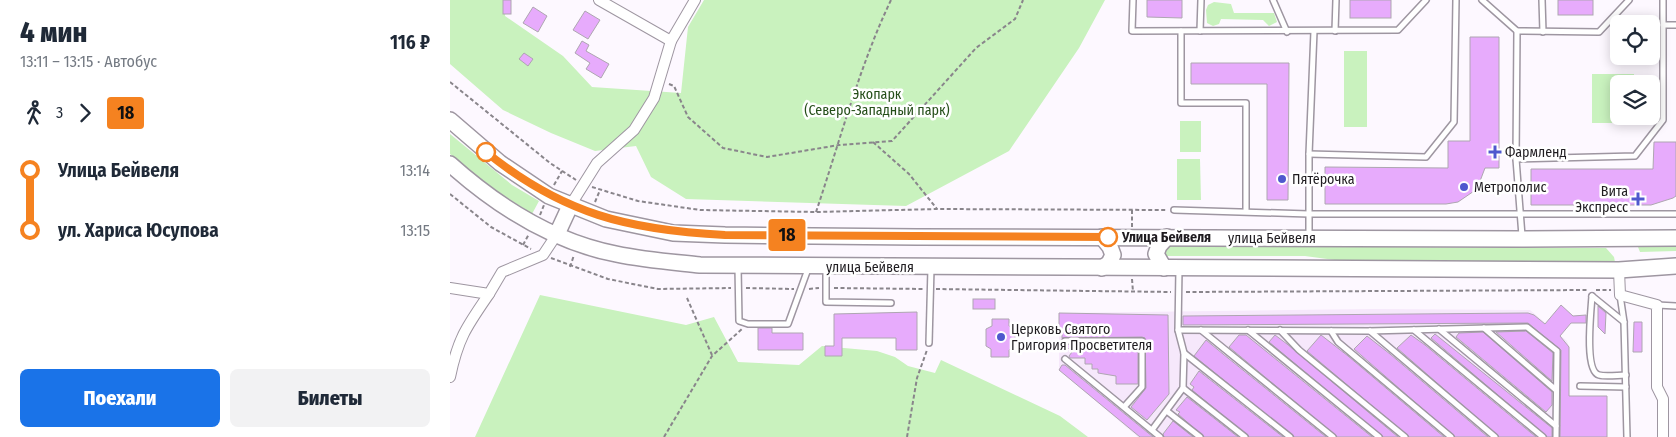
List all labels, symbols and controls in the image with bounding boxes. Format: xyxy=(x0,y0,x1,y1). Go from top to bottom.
map controls xyxy=(1610,15,1660,125)
button: locate xyxy=(1610,15,1660,65)
text: 4 мин xyxy=(20,16,87,49)
text: 116 ₽ xyxy=(390,31,430,54)
text: 13:11 – 13:15 · Автобус xyxy=(20,52,157,71)
button: layers xyxy=(1610,75,1660,125)
park label: Экопарк (Северо-Западный парк) xyxy=(804,86,950,119)
icon: walk xyxy=(20,99,48,127)
icon: forward xyxy=(71,99,99,127)
text: 18 xyxy=(117,102,134,124)
text: 3 xyxy=(56,103,63,122)
unlabelled marker xyxy=(476,142,496,162)
place label: Фармленд xyxy=(1505,144,1567,161)
marker: Фармленд xyxy=(1489,146,1501,158)
text: Улица Бейвеля xyxy=(58,159,179,182)
text: 13:14 xyxy=(400,161,430,180)
place label: Пятёрочка xyxy=(1292,171,1355,188)
marker: Пятёрочка xyxy=(1276,173,1288,185)
place label: Метрополис xyxy=(1474,179,1546,196)
marker: Метрополис xyxy=(1458,181,1470,193)
place label: Вита Экспресс xyxy=(1575,183,1628,216)
marker: Вита Экспресс xyxy=(1632,193,1644,205)
text: ул. Хариса Юсупова xyxy=(58,219,219,242)
line badge: 18 xyxy=(764,219,810,251)
text: 13:15 xyxy=(400,221,430,240)
text: 18 xyxy=(778,224,796,246)
marker: Улица Бейвеля xyxy=(1098,227,1118,247)
place label: Улица Бейвеля xyxy=(1121,229,1211,246)
street label: улица Бейвеля xyxy=(1228,230,1316,247)
street label: улица Бейвеля xyxy=(826,259,914,276)
place label: Церковь Святого Григория Просветителя xyxy=(1011,321,1152,354)
marker: Церковь Святого Григория Просветителя xyxy=(995,331,1007,343)
button: Поехали xyxy=(20,369,220,427)
button: Билеты xyxy=(230,369,430,427)

